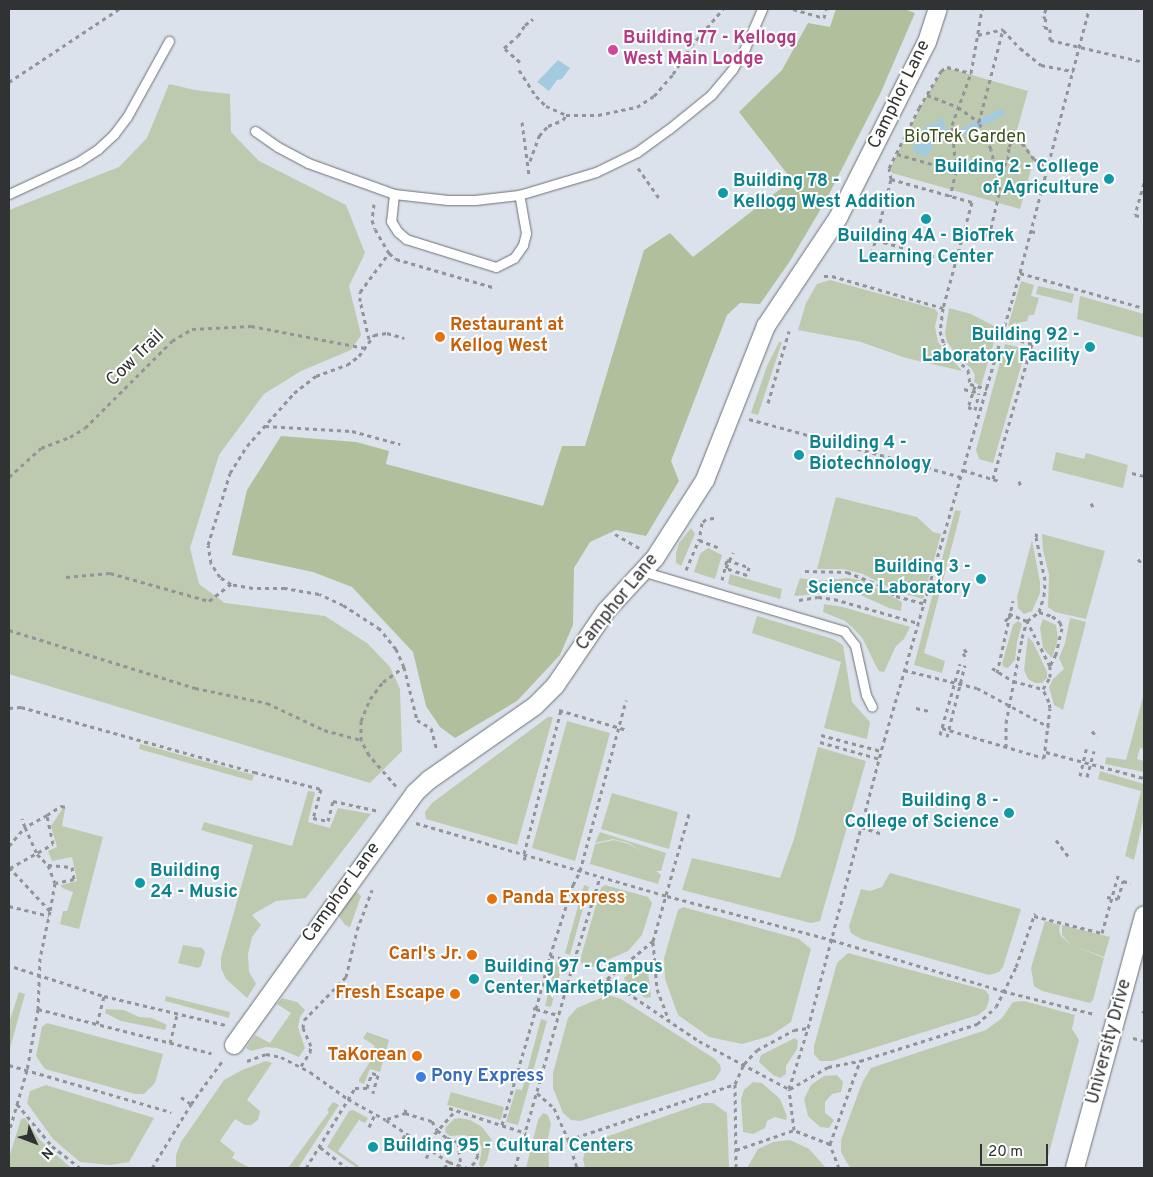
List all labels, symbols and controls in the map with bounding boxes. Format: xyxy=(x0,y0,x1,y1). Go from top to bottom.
place label: Building 77 - Kellogg West Main Lodge xyxy=(623,29,797,72)
street label: Camphor Lane xyxy=(864,37,936,153)
marker: Building 77 - Kellogg West Main Lodge xyxy=(607,44,619,56)
park label: BioTrek Garden xyxy=(904,127,1026,149)
place label: Building 2 - College of Agriculture xyxy=(934,158,1099,200)
place label: Building 78 - Kellogg West Addition xyxy=(733,172,916,214)
marker: Building 2 - College of Agriculture xyxy=(1103,173,1115,185)
marker: Building 78 - Kellogg West Addition xyxy=(717,187,729,199)
marker: Building 4A - BioTrek Learning Center xyxy=(920,213,932,225)
place label: Building 4A - BioTrek Learning Center xyxy=(837,227,1015,270)
place label: Restaurant at Kellog West xyxy=(450,316,564,358)
street label: Cow Trail xyxy=(102,326,170,392)
place label: Building 92 - Laboratory Facility xyxy=(922,326,1080,368)
marker: Restaurant at Kellog West xyxy=(434,331,446,343)
marker: Building 92 - Laboratory Facility xyxy=(1084,341,1096,353)
place label: Building 4 - Biotechnology xyxy=(809,434,932,476)
marker: Building 4 - Biotechnology xyxy=(793,449,805,461)
street label: Camphor Lane xyxy=(572,550,664,656)
place label: Building 3 - Science Laboratory xyxy=(808,558,971,600)
marker: Building 3 - Science Laboratory xyxy=(975,573,987,585)
place label: Building 8 - College of Science xyxy=(845,792,999,834)
marker: Building 8 - College of Science xyxy=(1003,807,1015,819)
street label: Camphor Lane xyxy=(298,839,386,947)
place label: Building 24 - Music xyxy=(150,862,238,904)
marker: Building 24 - Music xyxy=(134,877,146,889)
place label: Panda Express xyxy=(502,888,625,910)
marker: Panda Express xyxy=(486,893,498,905)
place label: Carl's Jr. xyxy=(389,944,462,966)
marker: Carl's Jr. xyxy=(466,949,478,961)
place label: Building 97 - Campus Center Marketplace xyxy=(484,958,663,1001)
marker: Building 97 - Campus Center Marketplace xyxy=(468,973,480,985)
street label: University Drive xyxy=(1083,977,1137,1107)
place label: Fresh Escape xyxy=(335,983,445,1005)
marker: Fresh Escape xyxy=(449,988,461,1000)
place label: TaKorean xyxy=(328,1045,407,1067)
marker: TaKorean xyxy=(411,1050,423,1062)
place label: Pony Express xyxy=(431,1066,544,1088)
marker: Pony Express xyxy=(415,1071,427,1083)
north arrow xyxy=(10,1117,60,1167)
scale bar xyxy=(983,1134,1050,1166)
place label: Building 95 - Cultural Centers xyxy=(383,1136,634,1158)
marker: Building 95 - Cultural Centers xyxy=(367,1141,379,1153)
text: N xyxy=(37,1143,56,1162)
text: 20 m xyxy=(988,1143,1023,1162)

